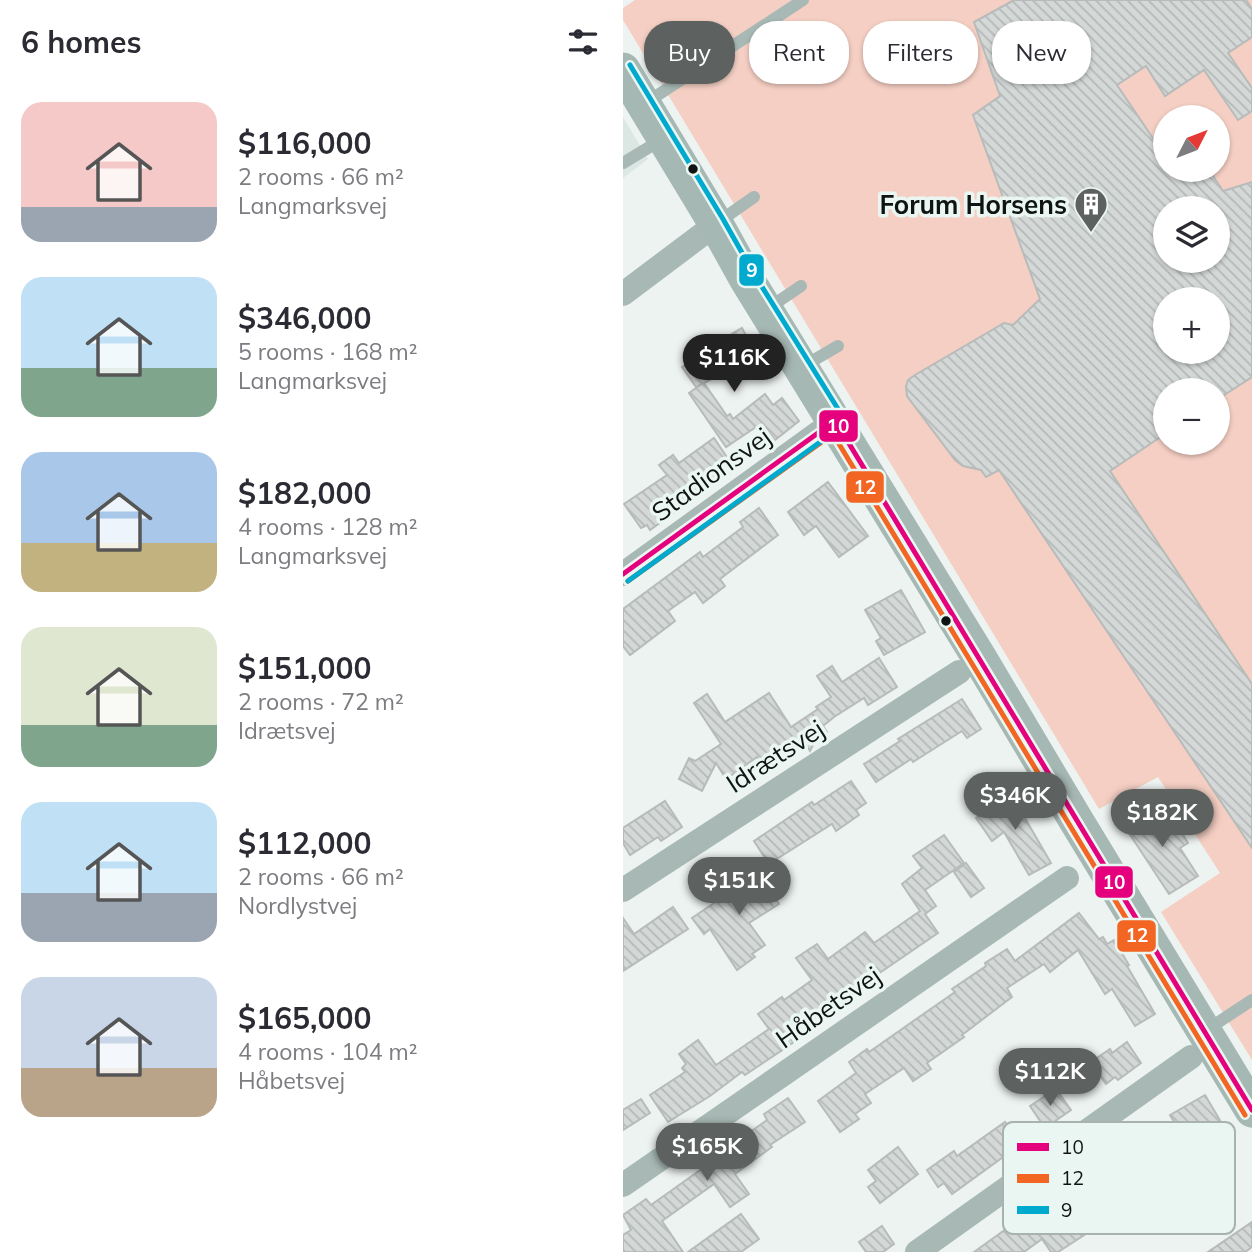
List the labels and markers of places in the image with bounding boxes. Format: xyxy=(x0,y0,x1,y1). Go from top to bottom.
unlabelled marker xyxy=(686,162,700,176)
building icon: Forum Horsens xyxy=(1072,185,1110,234)
place label: Forum Horsens xyxy=(879,188,1067,221)
pin: $116K xyxy=(685,334,783,394)
unlabelled marker xyxy=(939,614,953,628)
pin: $346K xyxy=(966,772,1064,832)
pin: $182K xyxy=(1113,790,1211,849)
pin: $151K xyxy=(690,858,788,917)
pin: $112K xyxy=(1001,1048,1099,1108)
pin: $165K xyxy=(658,1124,756,1183)

